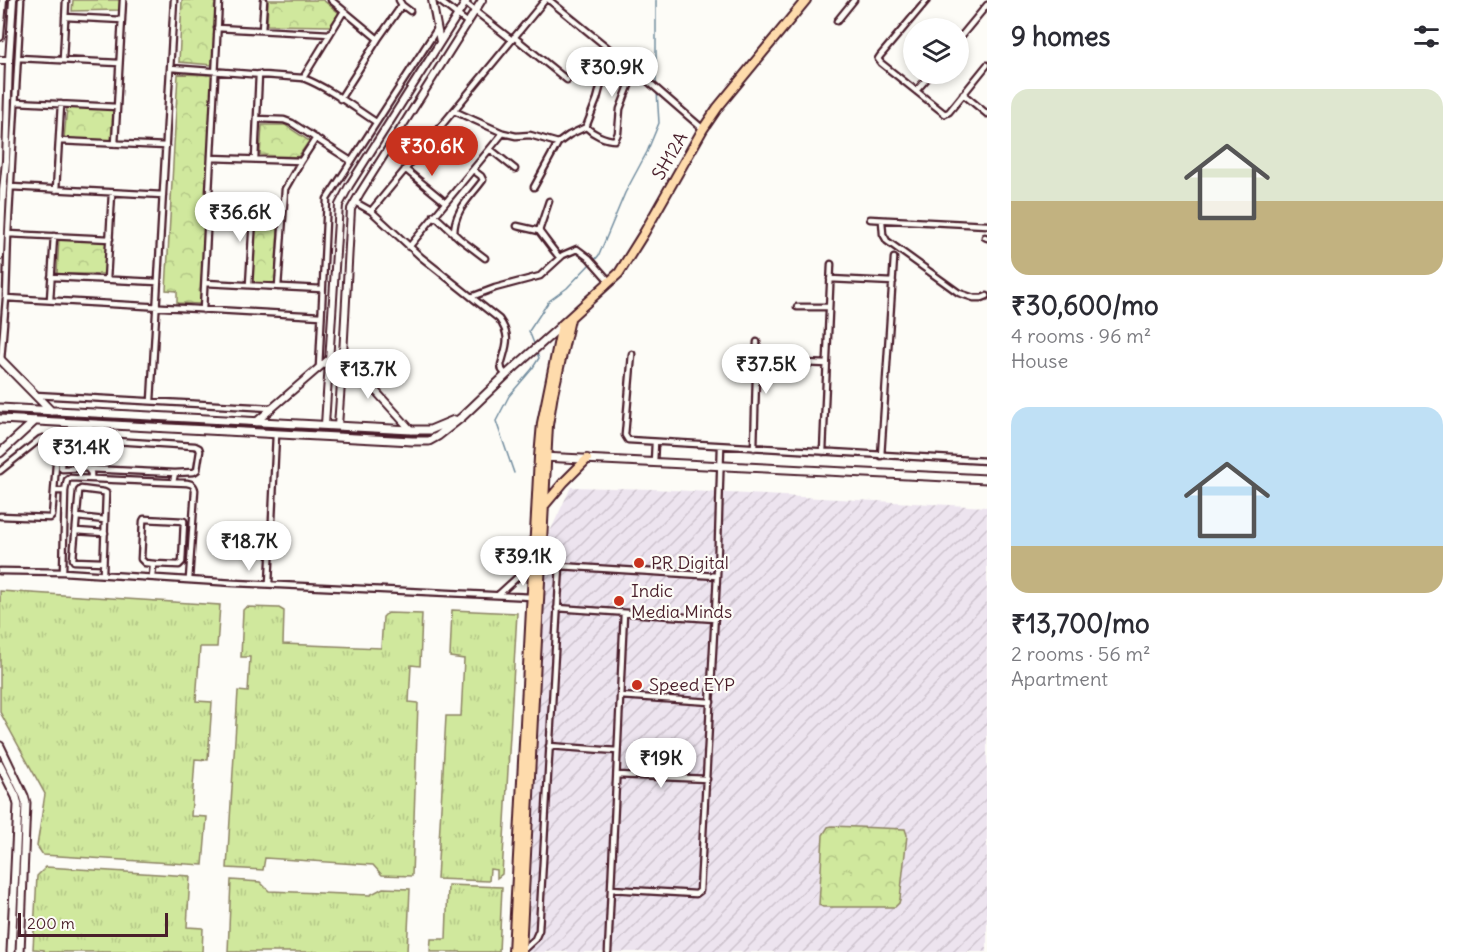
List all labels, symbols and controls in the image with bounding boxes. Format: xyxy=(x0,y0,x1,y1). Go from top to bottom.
map controls xyxy=(903,18,969,84)
button: layers xyxy=(903,18,969,84)
text: 9 homes xyxy=(1011,20,1110,53)
icon: filters xyxy=(1410,20,1443,53)
pin: ₹30.9K xyxy=(563,47,661,98)
text: ₹30.9K xyxy=(580,54,644,79)
pin: ₹30.6K xyxy=(383,126,481,177)
street label: SH12A xyxy=(647,128,692,184)
icon: home xyxy=(1173,128,1281,236)
text: ₹30.6K xyxy=(400,133,464,158)
pin: ₹36.6K xyxy=(191,192,289,243)
text: ₹36.6K xyxy=(209,199,271,224)
text: ₹30,600/mo xyxy=(1011,289,1159,322)
text: 4 rooms · 96 m² xyxy=(1011,323,1151,348)
pin: ₹37.5K xyxy=(717,344,815,395)
text: House xyxy=(1011,348,1068,373)
pin: ₹13.7K xyxy=(319,349,417,400)
text: ₹37.5K xyxy=(736,351,796,376)
text: ₹13.7K xyxy=(339,356,397,381)
pin: ₹31.4K xyxy=(32,427,130,478)
text: ₹31.4K xyxy=(52,434,110,459)
icon: home xyxy=(1173,446,1281,554)
pin: ₹18.7K xyxy=(200,521,298,572)
text: ₹18.7K xyxy=(220,528,278,553)
pin: ₹39.1K xyxy=(474,536,572,587)
text: ₹39.1K xyxy=(494,543,552,568)
place label: PR Digital xyxy=(651,551,729,574)
marker: PR Digital xyxy=(632,556,646,570)
place label: Indic Media Minds xyxy=(631,579,732,623)
marker: Indic Media Minds xyxy=(612,594,626,608)
text: ₹13,700/mo xyxy=(1011,607,1150,640)
text: 2 rooms · 56 m² xyxy=(1011,641,1151,666)
text: Apartment xyxy=(1011,666,1108,691)
place label: Speed EYP xyxy=(649,673,735,696)
marker: Speed EYP xyxy=(630,678,644,692)
pin: ₹19K xyxy=(625,738,697,789)
text: ₹19K xyxy=(639,745,683,770)
scale bar xyxy=(18,910,168,938)
text: 200 m xyxy=(27,913,75,933)

